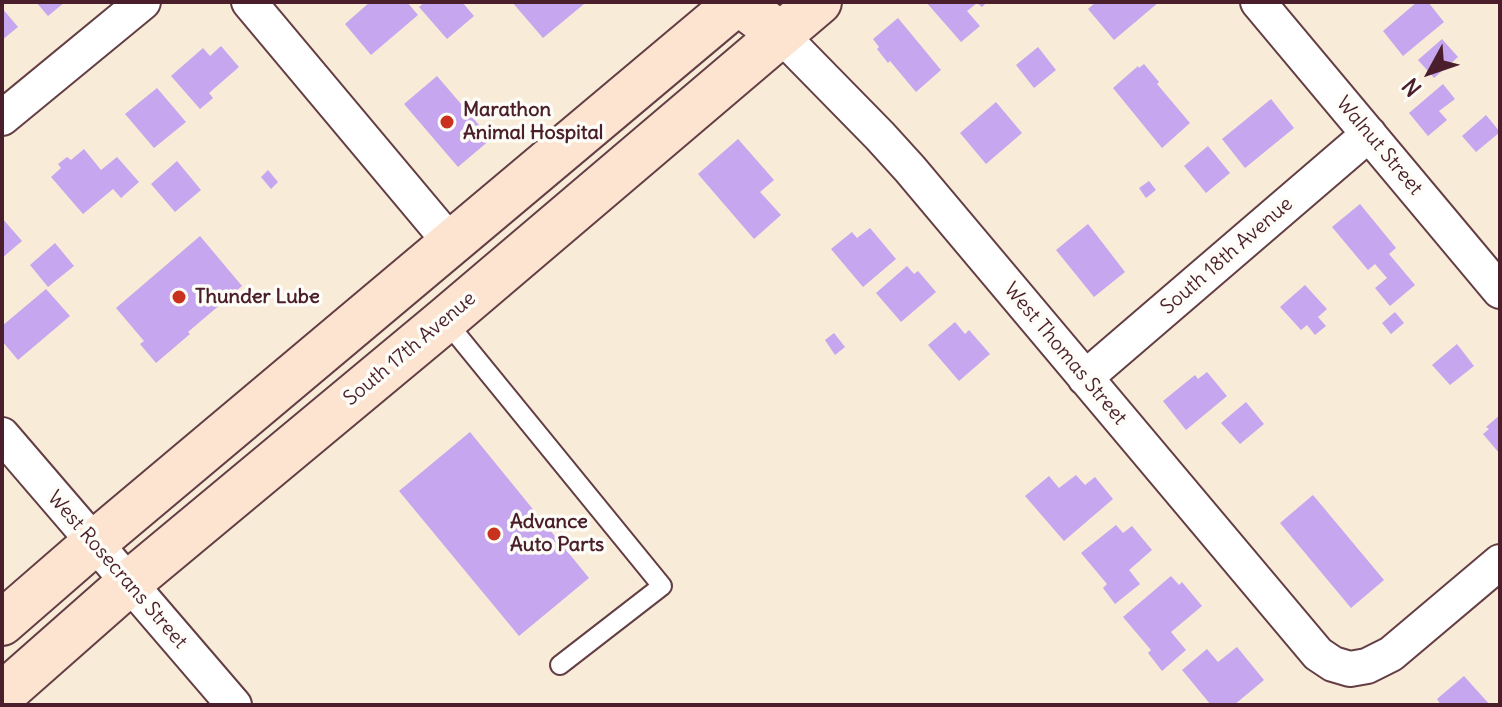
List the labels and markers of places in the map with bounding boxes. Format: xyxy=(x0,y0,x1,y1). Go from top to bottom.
place label: Marathon Animal Hospital xyxy=(463,98,603,145)
marker: Marathon Animal Hospital xyxy=(438,113,456,131)
place label: Thunder Lube xyxy=(195,285,320,309)
marker: Thunder Lube xyxy=(170,288,188,306)
place label: Advance Auto Parts xyxy=(510,510,604,557)
marker: Advance Auto Parts xyxy=(485,525,503,543)

